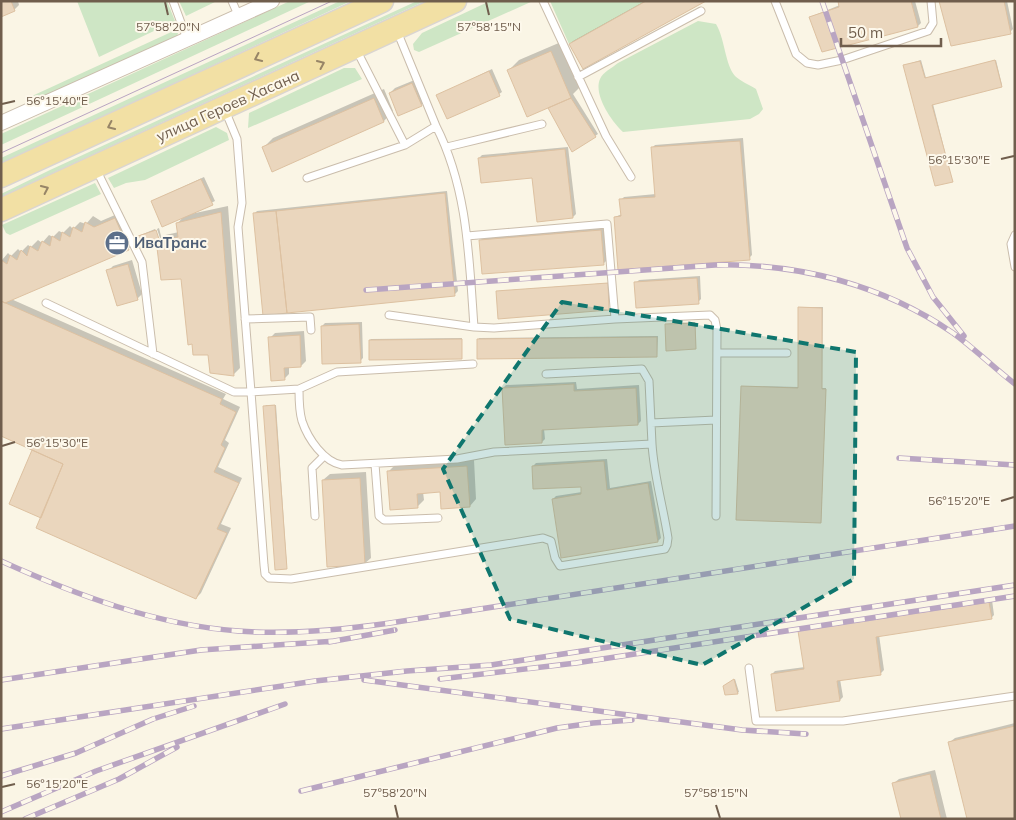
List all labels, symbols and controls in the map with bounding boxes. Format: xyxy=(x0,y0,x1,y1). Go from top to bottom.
scale bar xyxy=(841,15,941,47)
text: 57°58'20"N xyxy=(136,19,200,34)
text: 57°58'15"N xyxy=(457,19,521,34)
text: 50 m xyxy=(848,23,883,42)
one-way arrow xyxy=(254,52,263,62)
one-way arrow xyxy=(316,60,325,71)
street label: улица Героев Хасана xyxy=(153,65,302,146)
text: 56°15'40"E xyxy=(26,93,88,108)
one-way arrow xyxy=(107,120,116,130)
text: 56°15'30"E xyxy=(928,152,990,167)
one-way arrow xyxy=(40,185,49,195)
office icon: ИваТранс xyxy=(104,230,130,256)
place label: ИваТранс xyxy=(134,233,207,252)
text: 56°15'30"E xyxy=(26,435,88,450)
text: 56°15'20"E xyxy=(928,493,990,508)
text: 56°15'20"E xyxy=(26,776,88,791)
text: 57°58'20"N xyxy=(363,785,427,800)
text: 57°58'15"N xyxy=(684,785,748,800)

